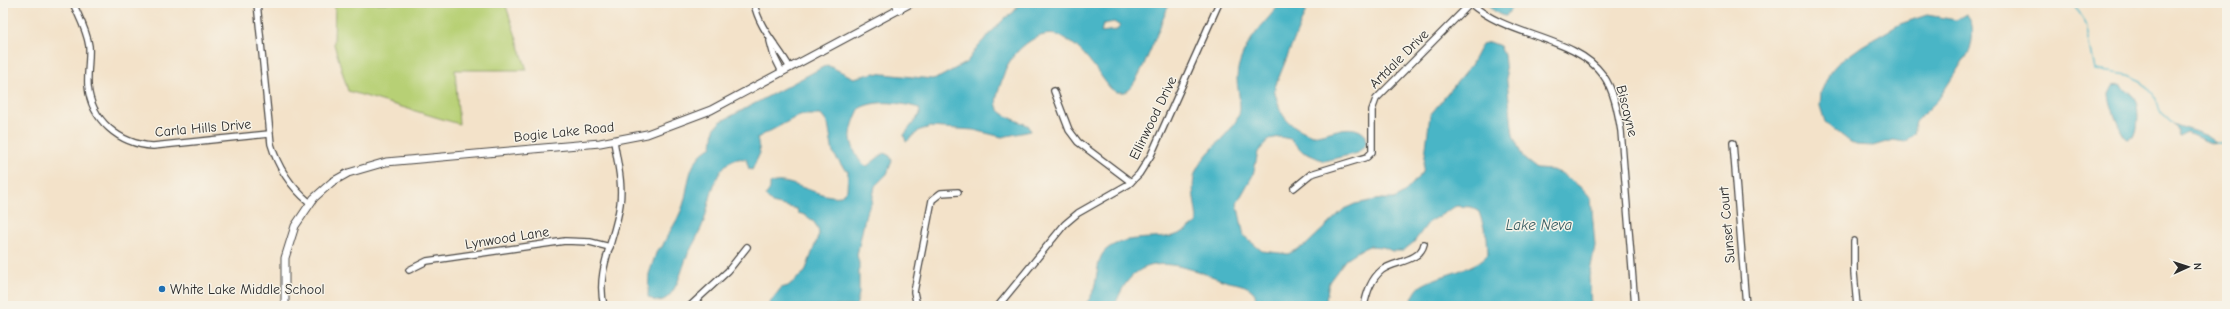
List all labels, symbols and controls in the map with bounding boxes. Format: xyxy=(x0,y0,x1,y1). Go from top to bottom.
street label: Artdale Drive xyxy=(1366,26,1432,92)
street label: Ellinwood Drive xyxy=(1125,74,1181,162)
street label: Biscayne xyxy=(1612,83,1642,139)
street label: Carla Hills Drive xyxy=(154,115,252,141)
street label: Bogie Lake Road xyxy=(513,118,615,146)
street label: Sunset Court xyxy=(1715,185,1739,264)
water label: Lake Neva xyxy=(1506,216,1572,234)
street label: Lynwood Lane xyxy=(464,223,550,253)
north arrow xyxy=(2168,247,2208,287)
text: N xyxy=(2191,263,2204,270)
place label: White Lake Middle School xyxy=(170,281,325,298)
marker: White Lake Middle School xyxy=(157,284,167,294)

